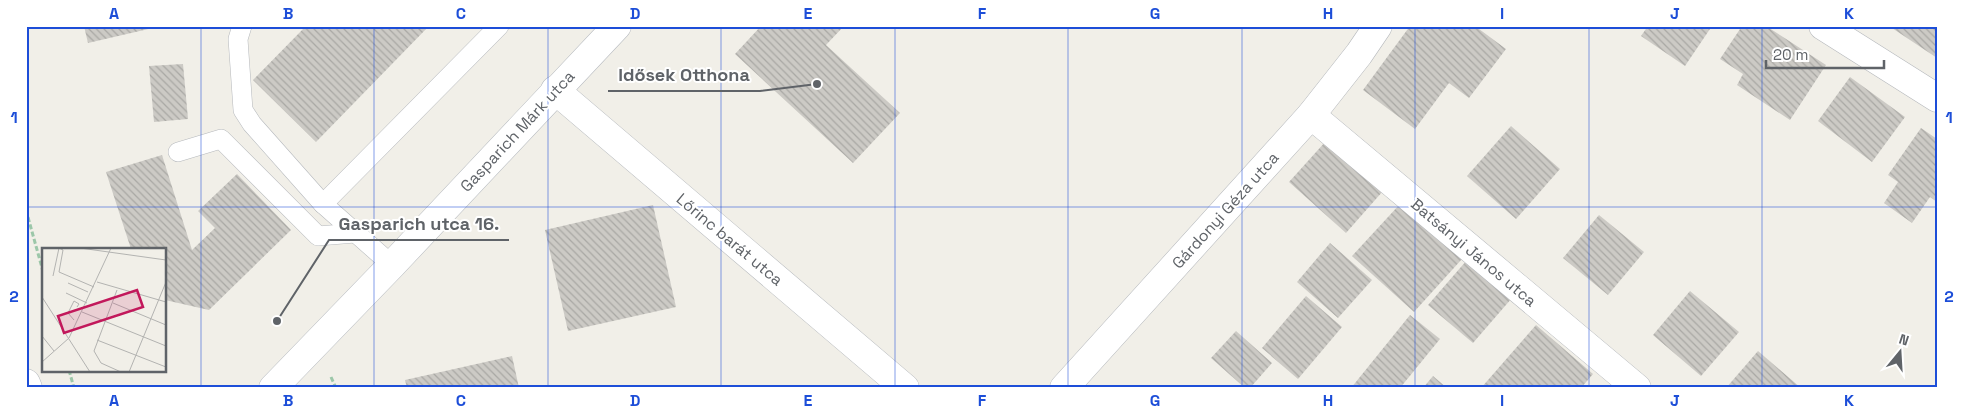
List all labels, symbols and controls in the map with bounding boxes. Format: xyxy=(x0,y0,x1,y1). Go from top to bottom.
text: A xyxy=(109,3,119,24)
text: B xyxy=(283,3,293,24)
text: C xyxy=(456,3,466,24)
text: D xyxy=(630,3,640,24)
text: E xyxy=(804,3,813,24)
text: F xyxy=(978,3,987,24)
text: G xyxy=(1150,3,1160,24)
text: H xyxy=(1323,3,1333,24)
text: I xyxy=(1500,3,1504,24)
text: J xyxy=(1670,3,1680,24)
text: K xyxy=(1844,3,1854,24)
scale bar xyxy=(1766,38,1883,70)
text: 20 m xyxy=(1773,45,1808,64)
callout: Idősek Otthona xyxy=(608,58,760,91)
text: Idősek Otthona xyxy=(618,63,750,86)
street label: Gasparich Márk utca xyxy=(456,66,579,196)
text: 1 xyxy=(10,107,18,128)
text: 1 xyxy=(1945,107,1953,128)
street label: Gárdonyi Géza utca xyxy=(1167,148,1283,273)
street label: Lőrinc barát utca xyxy=(672,189,787,290)
street label: Batsányi János utca xyxy=(1406,194,1541,311)
callout: Gasparich utca 16. xyxy=(329,207,509,240)
text: Gasparich utca 16. xyxy=(339,212,499,235)
inset map xyxy=(42,248,166,372)
text: 2 xyxy=(9,286,19,307)
text: 2 xyxy=(1944,286,1954,307)
north arrow xyxy=(1876,326,1926,376)
text: N xyxy=(1897,330,1911,350)
text: A xyxy=(109,390,119,411)
text: B xyxy=(283,390,293,411)
text: C xyxy=(456,390,466,411)
text: D xyxy=(630,390,640,411)
text: E xyxy=(804,390,813,411)
text: F xyxy=(978,390,987,411)
text: G xyxy=(1150,390,1160,411)
text: H xyxy=(1323,390,1333,411)
text: I xyxy=(1500,390,1504,411)
text: J xyxy=(1670,390,1680,411)
text: K xyxy=(1844,390,1854,411)

